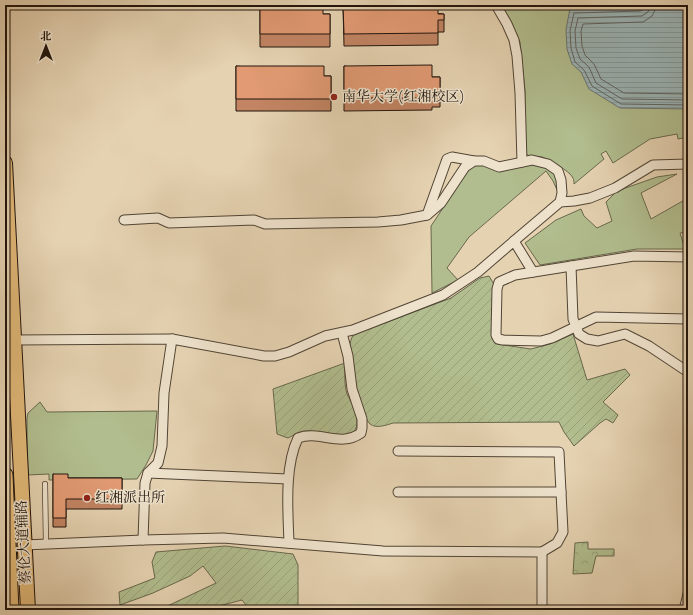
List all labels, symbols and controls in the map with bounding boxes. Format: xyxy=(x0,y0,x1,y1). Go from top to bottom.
north arrow xyxy=(26,26,66,66)
text: 北 xyxy=(41,31,52,43)
place label: 南华大学(红湘校区) xyxy=(342,89,464,104)
marker: 南华大学(红湘校区) xyxy=(329,92,339,102)
place label: 红湘派出所 xyxy=(95,490,165,505)
marker: 红湘派出所 xyxy=(82,493,92,503)
street label: 蔡伦大道辅路 xyxy=(14,500,33,584)

